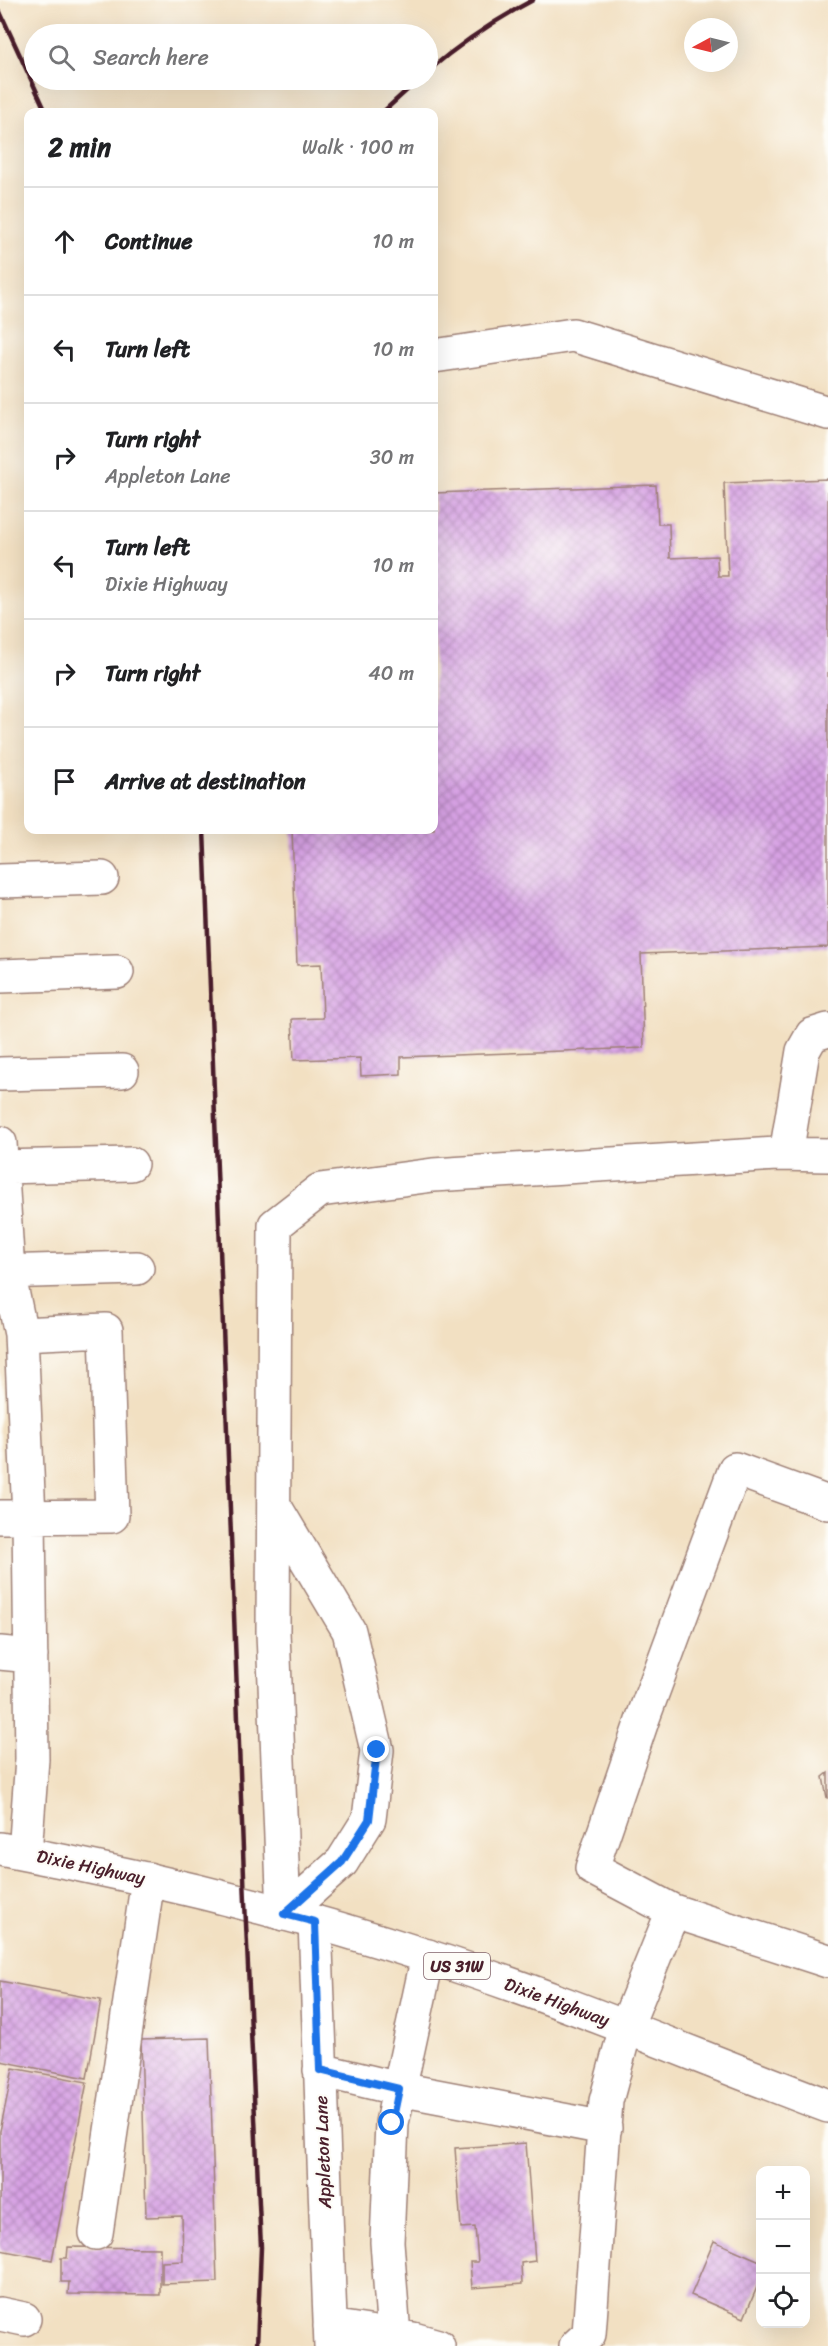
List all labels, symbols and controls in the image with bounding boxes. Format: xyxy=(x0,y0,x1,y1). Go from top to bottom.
north arrow xyxy=(684,18,738,72)
search box xyxy=(24,24,438,90)
text: Search here xyxy=(93,38,209,77)
icon: search xyxy=(45,41,78,74)
text: 2 min xyxy=(48,124,111,170)
text: Walk · 100 m xyxy=(302,130,414,165)
text: Continue xyxy=(105,222,193,261)
text: 10 m xyxy=(372,224,414,259)
icon: ahead xyxy=(48,225,81,258)
text: Turn left xyxy=(105,330,190,369)
text: 10 m xyxy=(372,332,414,367)
icon: left xyxy=(48,333,81,366)
text: Turn right xyxy=(105,420,200,459)
text: 30 m xyxy=(370,440,414,475)
icon: right xyxy=(48,441,81,474)
text: Appleton Lane xyxy=(105,459,231,494)
text: Turn left xyxy=(105,528,190,567)
text: 10 m xyxy=(372,548,414,583)
icon: left xyxy=(48,549,81,582)
text: Dixie Highway xyxy=(105,567,228,602)
text: Turn right xyxy=(105,654,200,693)
text: 40 m xyxy=(368,656,414,691)
icon: right xyxy=(48,657,81,690)
text: Arrive at destination xyxy=(105,762,306,801)
icon: arrive xyxy=(48,765,81,798)
route end xyxy=(363,1736,389,1762)
street label: Dixie Highway xyxy=(34,1840,149,1894)
road number: US 31W xyxy=(424,1953,490,1979)
street label: Dixie Highway xyxy=(500,1968,615,2036)
street label: Appleton Lane xyxy=(305,2095,341,2210)
route start xyxy=(378,2109,404,2135)
map controls xyxy=(756,2166,810,2328)
button: + xyxy=(756,2166,810,2220)
button: − xyxy=(756,2220,810,2274)
button: locate xyxy=(756,2274,810,2328)

